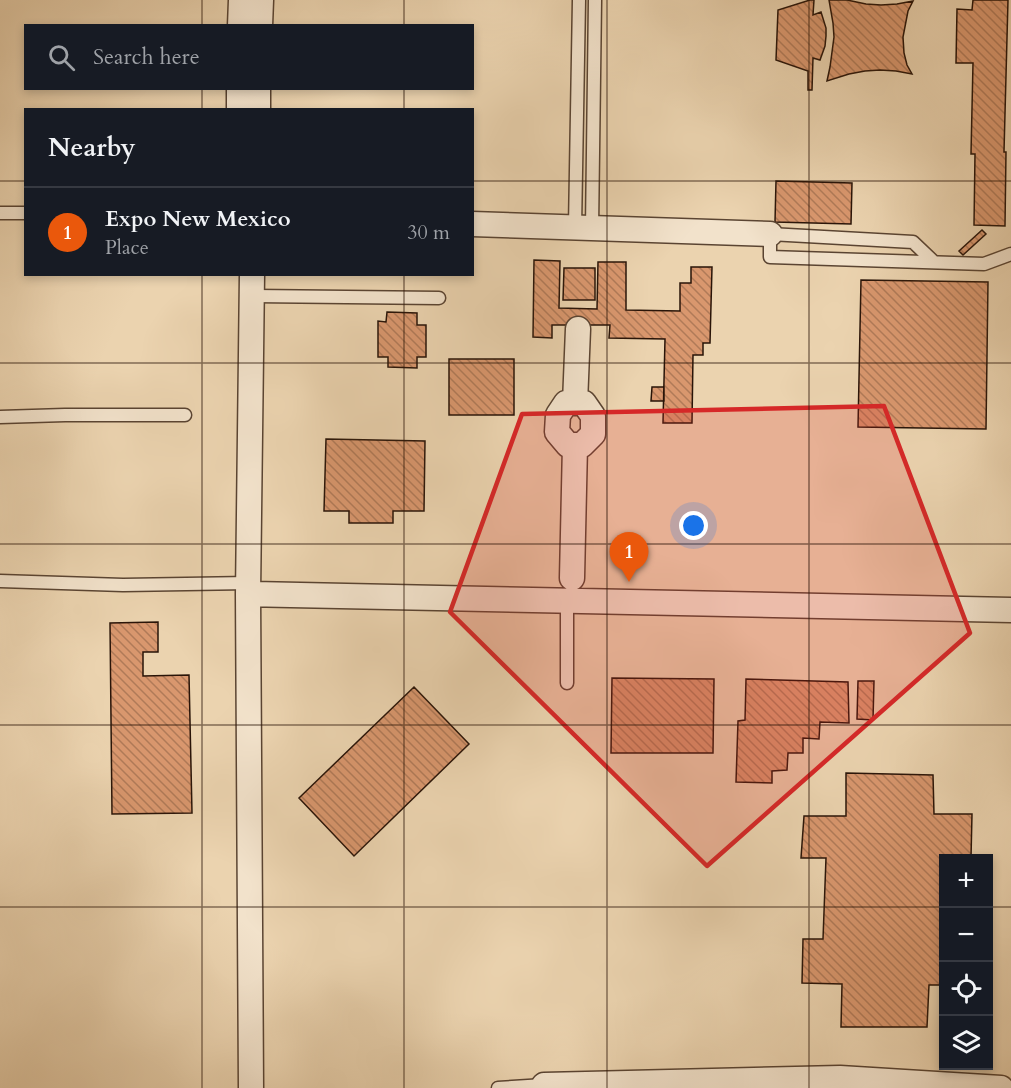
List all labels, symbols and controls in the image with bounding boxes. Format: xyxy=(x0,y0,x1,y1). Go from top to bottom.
search box xyxy=(24,24,474,90)
icon: search xyxy=(45,41,78,74)
text: Search here xyxy=(93,42,200,72)
text: Nearby xyxy=(48,130,136,165)
text: Expo New Mexico xyxy=(105,204,291,234)
text: 1 xyxy=(62,219,73,246)
text: 30 m xyxy=(407,219,450,246)
text: Place xyxy=(105,234,149,261)
your location xyxy=(679,511,708,540)
pin: 1 xyxy=(610,532,648,582)
map controls xyxy=(939,854,993,1070)
button: + xyxy=(939,854,993,908)
button: − xyxy=(939,908,993,962)
button: locate xyxy=(939,962,993,1016)
button: layers xyxy=(939,1016,993,1070)

